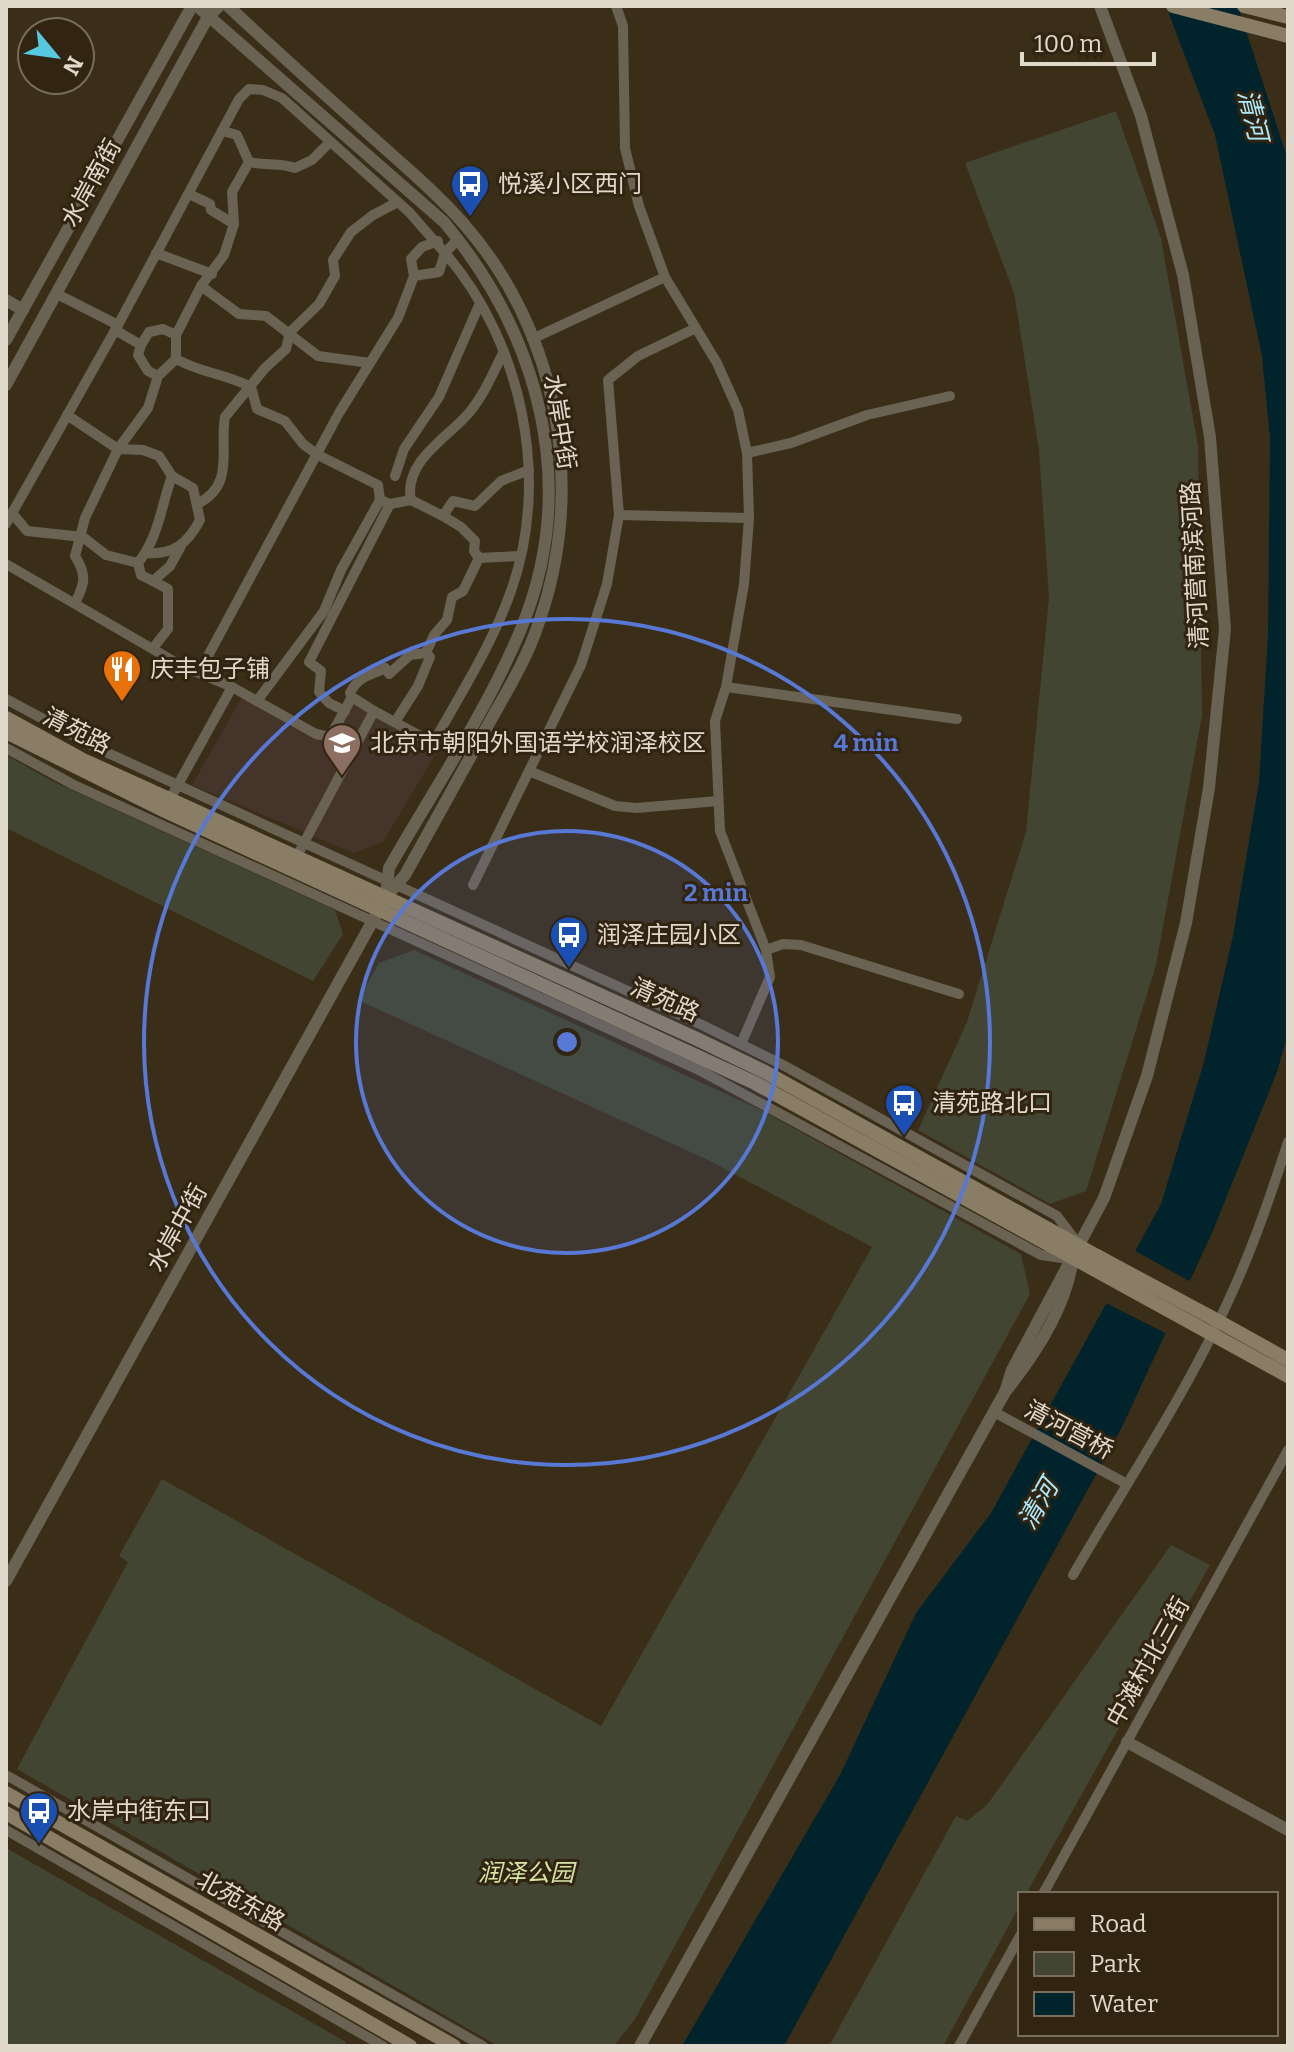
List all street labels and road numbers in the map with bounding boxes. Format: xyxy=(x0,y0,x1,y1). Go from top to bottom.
street label: 水岸南街 xyxy=(55,134,127,232)
street label: 水岸中街 xyxy=(539,372,581,472)
street label: 清河营南滨河路 xyxy=(1177,480,1213,650)
street label: 清苑路 xyxy=(39,702,115,760)
street label: 清苑路 xyxy=(626,973,704,1027)
street label: 水岸中街 xyxy=(141,1179,213,1277)
street label: 清河营桥 xyxy=(1020,1395,1118,1465)
street label: 中滩村北三街 xyxy=(1101,1592,1195,1732)
street label: 北苑东路 xyxy=(192,1865,290,1937)

